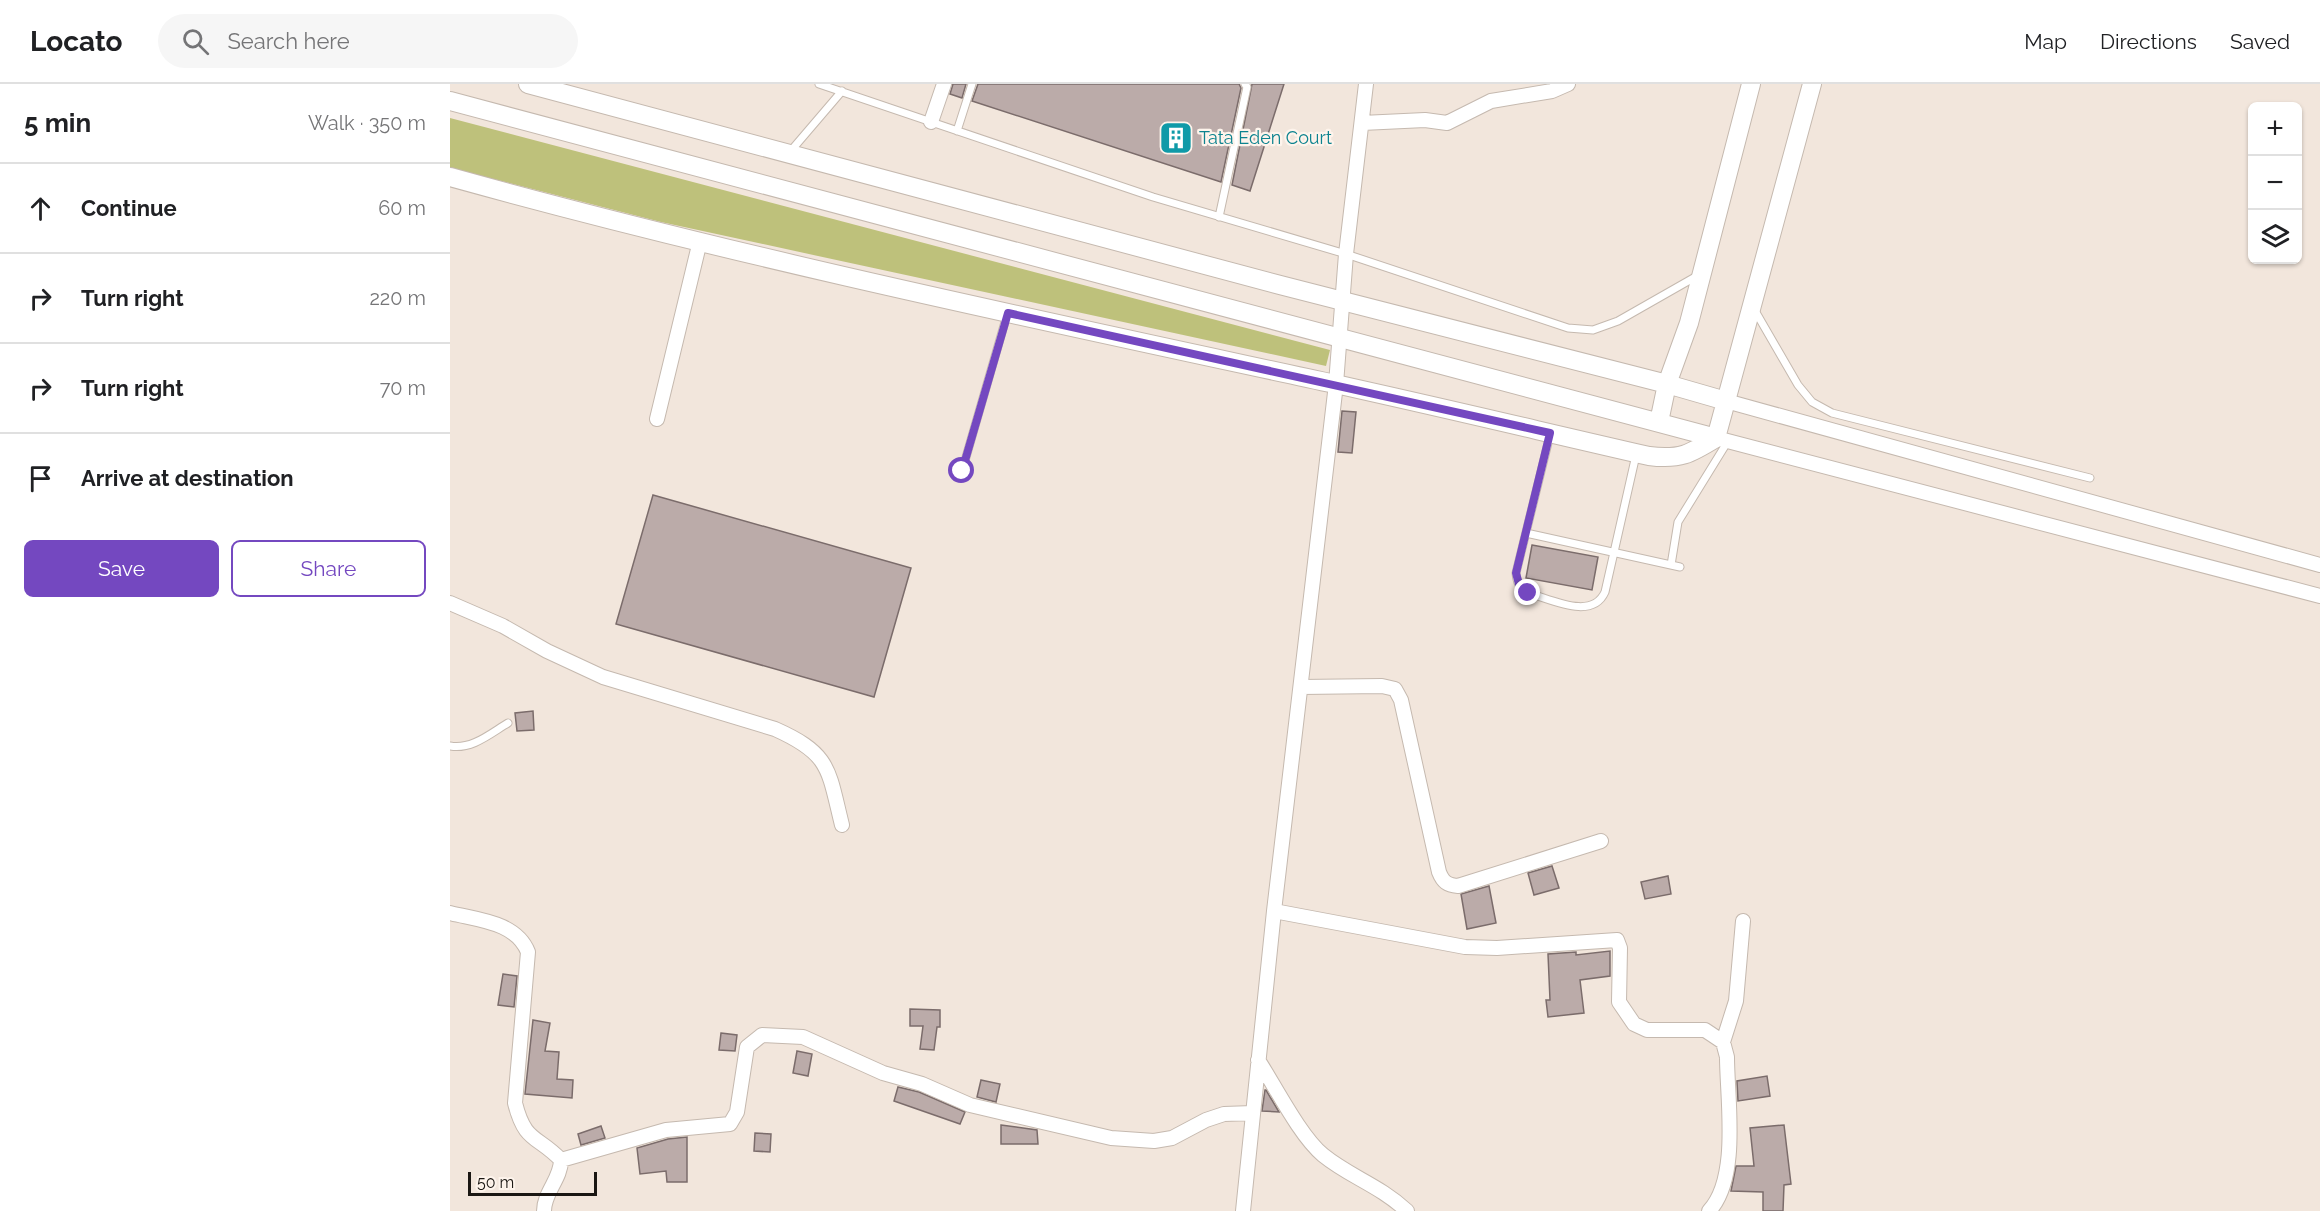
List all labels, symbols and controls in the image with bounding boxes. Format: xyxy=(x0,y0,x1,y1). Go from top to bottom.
search box xyxy=(158,14,578,68)
text: Locato xyxy=(30,25,122,58)
icon: search xyxy=(179,25,212,58)
text: Search here xyxy=(227,28,350,54)
text: Map xyxy=(2024,29,2067,54)
text: Directions xyxy=(2100,29,2197,54)
text: Saved xyxy=(2230,29,2290,54)
map controls xyxy=(2248,102,2302,264)
button: + xyxy=(2248,102,2302,156)
text: 5 min xyxy=(24,108,91,138)
text: Walk · 350 m xyxy=(308,111,426,135)
building icon: Tata Eden Court xyxy=(1158,120,1194,156)
place label: Tata Eden Court xyxy=(1199,127,1332,148)
button: − xyxy=(2248,156,2302,210)
icon: ahead xyxy=(24,192,57,225)
text: Continue xyxy=(81,195,177,221)
text: 60 m xyxy=(378,196,426,220)
button: layers xyxy=(2248,210,2302,264)
icon: right xyxy=(24,282,57,315)
text: Turn right xyxy=(81,285,184,311)
text: 220 m xyxy=(369,286,426,310)
icon: right xyxy=(24,372,57,405)
text: Turn right xyxy=(81,375,184,401)
text: 70 m xyxy=(380,376,426,400)
route start xyxy=(948,457,974,483)
icon: arrive xyxy=(24,462,57,495)
text: Arrive at destination xyxy=(81,465,294,491)
button: Save xyxy=(24,540,219,597)
button: Share xyxy=(231,540,426,597)
route end xyxy=(1514,579,1540,605)
scale bar xyxy=(468,1169,597,1196)
text: 50 m xyxy=(477,1173,514,1192)

